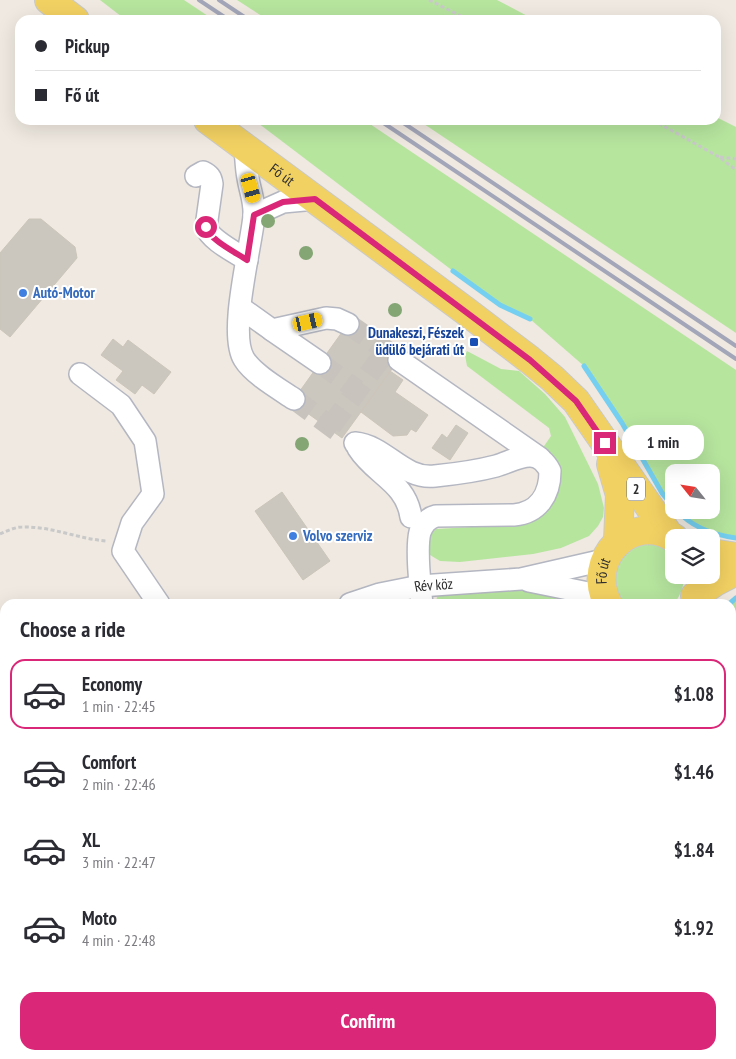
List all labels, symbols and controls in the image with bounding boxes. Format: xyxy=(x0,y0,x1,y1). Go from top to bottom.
text: Pickup xyxy=(65,34,110,58)
text: Fő út xyxy=(65,83,99,107)
street label: Fő út xyxy=(266,159,299,190)
car xyxy=(239,172,262,204)
route start xyxy=(195,216,217,238)
place label: Autó-Motor xyxy=(32,283,95,302)
marker: Autó-Motor xyxy=(17,287,29,299)
car xyxy=(291,311,324,333)
place label: Dunakeszi, Fészek üdülő bejárati út xyxy=(368,323,465,359)
marker: Dunakeszi, Fészek üdülő bejárati út xyxy=(468,336,480,348)
callout: 1 min xyxy=(622,426,705,460)
route end xyxy=(594,432,616,454)
text: 1 min xyxy=(647,432,679,452)
north arrow xyxy=(665,464,720,519)
map controls xyxy=(665,464,720,584)
road number: 2 xyxy=(627,478,645,500)
place label: Volvo szerviz xyxy=(302,526,373,545)
button: layers xyxy=(665,529,720,584)
marker: Volvo szerviz xyxy=(287,530,299,542)
street label: Fő út xyxy=(591,555,614,585)
street label: Rév köz xyxy=(412,574,453,596)
text: Choose a ride xyxy=(20,615,125,643)
icon: car xyxy=(22,672,67,717)
text: Economy xyxy=(82,672,142,696)
text: $1.08 xyxy=(674,682,714,706)
text: 1 min · 22:45 xyxy=(82,696,156,716)
icon: car xyxy=(22,750,67,795)
text: Comfort xyxy=(82,750,136,774)
text: $1.46 xyxy=(674,760,714,784)
text: 2 min · 22:46 xyxy=(82,774,156,794)
icon: car xyxy=(22,828,67,873)
text: XL xyxy=(82,828,100,852)
text: $1.84 xyxy=(674,838,714,862)
text: 3 min · 22:47 xyxy=(82,852,156,872)
icon: car xyxy=(22,906,67,951)
text: Moto xyxy=(82,906,117,930)
text: $1.92 xyxy=(674,916,714,940)
text: 4 min · 22:48 xyxy=(82,930,156,950)
button: Confirm xyxy=(20,992,716,1050)

